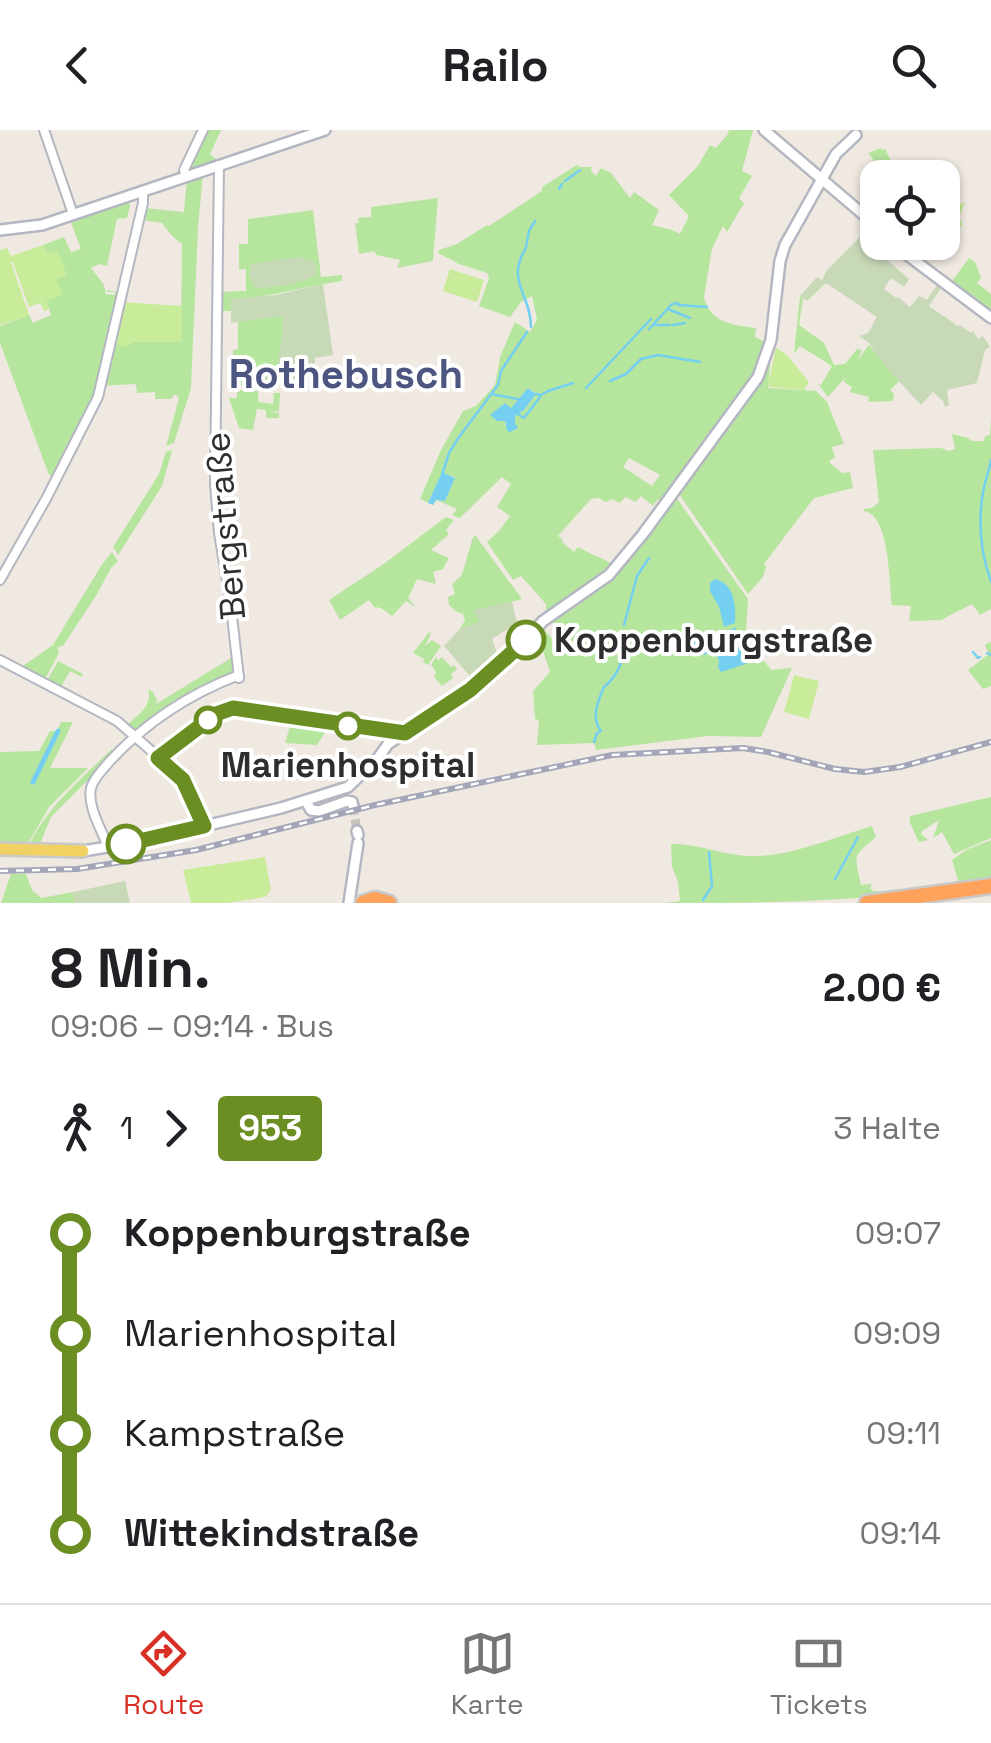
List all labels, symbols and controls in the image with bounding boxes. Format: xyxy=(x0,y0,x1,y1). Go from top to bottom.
text: Railo xyxy=(443,37,548,94)
icon: back xyxy=(50,38,105,93)
icon: search xyxy=(886,38,941,93)
map controls xyxy=(860,160,960,260)
button: locate xyxy=(860,160,960,260)
district label: Rothebusch xyxy=(229,349,463,400)
street label: Bergstraße xyxy=(195,430,255,622)
place label: Koppenburgstraße xyxy=(554,618,873,662)
marker: Koppenburgstraße xyxy=(507,621,545,659)
unlabelled marker xyxy=(195,707,221,733)
marker: Marienhospital xyxy=(335,713,361,739)
place label: Marienhospital xyxy=(221,743,475,787)
unlabelled marker xyxy=(107,825,145,863)
text: 8 Min. xyxy=(50,933,210,1003)
text: 2.00 € xyxy=(823,964,941,1012)
text: 09:06 – 09:14 · Bus xyxy=(50,1006,334,1046)
icon: walk xyxy=(50,1101,105,1156)
icon: forward xyxy=(148,1101,203,1156)
text: 953 xyxy=(238,1106,302,1150)
text: 1 xyxy=(120,1108,133,1148)
text: 3 Halte xyxy=(833,1108,941,1148)
text: Koppenburgstraße xyxy=(124,1209,471,1257)
text: 09:07 xyxy=(855,1213,941,1253)
text: Marienhospital xyxy=(124,1309,397,1357)
text: 09:09 xyxy=(853,1313,941,1353)
text: Kampstraße xyxy=(124,1409,345,1457)
text: 09:11 xyxy=(866,1413,941,1453)
text: Wittekindstraße xyxy=(124,1509,419,1557)
text: 09:14 xyxy=(859,1513,941,1553)
tab: Route xyxy=(123,1626,204,1722)
tab: Karte xyxy=(451,1626,523,1722)
tab: Tickets xyxy=(770,1626,868,1722)

